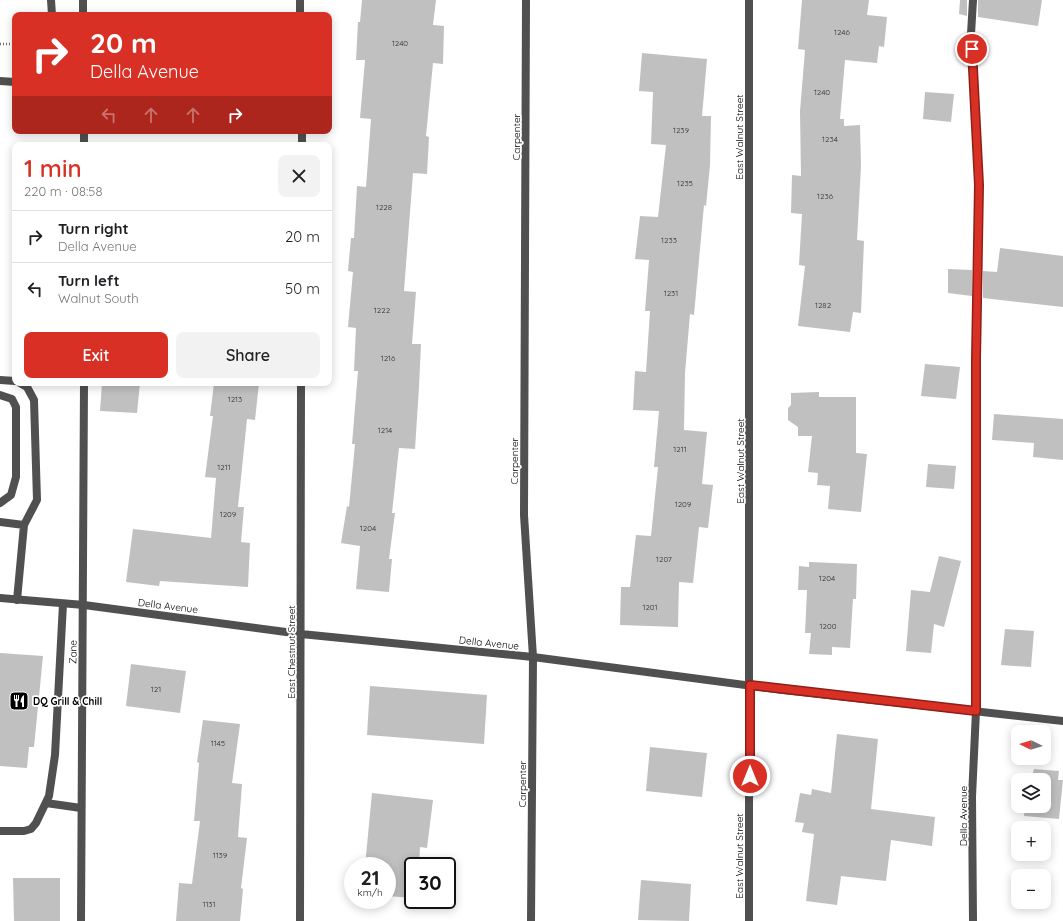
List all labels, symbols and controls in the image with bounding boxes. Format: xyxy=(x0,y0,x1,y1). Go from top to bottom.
text: 20 m xyxy=(90,25,157,60)
house number: 1246 xyxy=(834,27,851,37)
icon: right xyxy=(24,28,76,80)
pin xyxy=(955,32,989,66)
house number: 1240 xyxy=(392,38,408,48)
icon: arrive xyxy=(961,38,983,60)
text: Della Avenue xyxy=(90,60,199,83)
house number: 1240 xyxy=(814,87,830,97)
street label: East Walnut Street xyxy=(733,94,746,180)
icon: left xyxy=(98,104,120,126)
icon: ahead xyxy=(140,104,162,126)
icon: ahead xyxy=(182,104,204,126)
icon: right xyxy=(224,104,246,126)
street label: Carpenter xyxy=(510,113,523,160)
house number: 1239 xyxy=(673,125,690,135)
house number: 1234 xyxy=(822,134,838,144)
text: 1 min xyxy=(24,153,82,183)
button: close xyxy=(278,155,320,197)
house number: 1235 xyxy=(677,178,693,188)
text: 220 m · 08:58 xyxy=(24,183,102,199)
house number: 1236 xyxy=(817,191,834,201)
house number: 1228 xyxy=(376,202,392,212)
text: Turn right xyxy=(58,219,129,238)
icon: right xyxy=(24,226,46,248)
text: 20 m xyxy=(285,227,320,246)
house number: 1233 xyxy=(661,235,677,245)
text: Della Avenue xyxy=(58,238,137,254)
text: Turn left xyxy=(58,271,120,290)
icon: left xyxy=(24,278,46,300)
text: 50 m xyxy=(285,279,320,298)
house number: 1231 xyxy=(664,288,678,298)
text: Walnut South xyxy=(58,290,139,306)
house number: 1282 xyxy=(815,300,832,310)
house number: 1222 xyxy=(374,305,391,315)
button: Exit xyxy=(24,332,168,378)
button: Share xyxy=(176,332,320,378)
house number: 1216 xyxy=(381,353,396,363)
house number: 1213 xyxy=(228,394,242,404)
street label: East Walnut Street xyxy=(734,418,747,504)
house number: 1214 xyxy=(378,425,392,435)
street label: Carpenter xyxy=(508,437,521,484)
house number: 1211 xyxy=(673,444,687,454)
house number: 1211 xyxy=(217,462,231,472)
house number: 1209 xyxy=(675,499,692,509)
house number: 1209 xyxy=(220,509,237,519)
house number: 1204 xyxy=(360,523,376,533)
house number: 1207 xyxy=(656,554,672,564)
house number: 1204 xyxy=(819,573,835,583)
street label: Della Avenue xyxy=(137,596,199,616)
house number: 1201 xyxy=(642,602,658,612)
street label: East Chestnut Street xyxy=(285,605,298,699)
house number: 1200 xyxy=(820,621,837,631)
street label: Della Avenue xyxy=(458,633,520,653)
street label: Zane xyxy=(66,640,80,664)
house number: 121 xyxy=(151,684,161,694)
restaurant icon: DQ Grill & Chill xyxy=(8,690,30,712)
place label: DQ Grill & Chill xyxy=(33,695,102,708)
north arrow xyxy=(1011,725,1051,765)
map controls xyxy=(1011,725,1051,909)
house number: 1145 xyxy=(211,738,225,748)
position arrow xyxy=(729,755,771,797)
street label: Carpenter xyxy=(516,760,529,807)
button: layers xyxy=(1011,773,1051,813)
street label: Della Avenue xyxy=(957,785,970,846)
street label: East Walnut Street xyxy=(733,813,746,899)
button: + xyxy=(1011,821,1051,861)
house number: 1139 xyxy=(213,850,228,860)
speed limit sign: 30 xyxy=(404,857,456,909)
text: 21 xyxy=(360,865,380,890)
button: − xyxy=(1011,869,1051,909)
text: km/h xyxy=(357,886,383,899)
house number: 1131 xyxy=(202,899,216,909)

